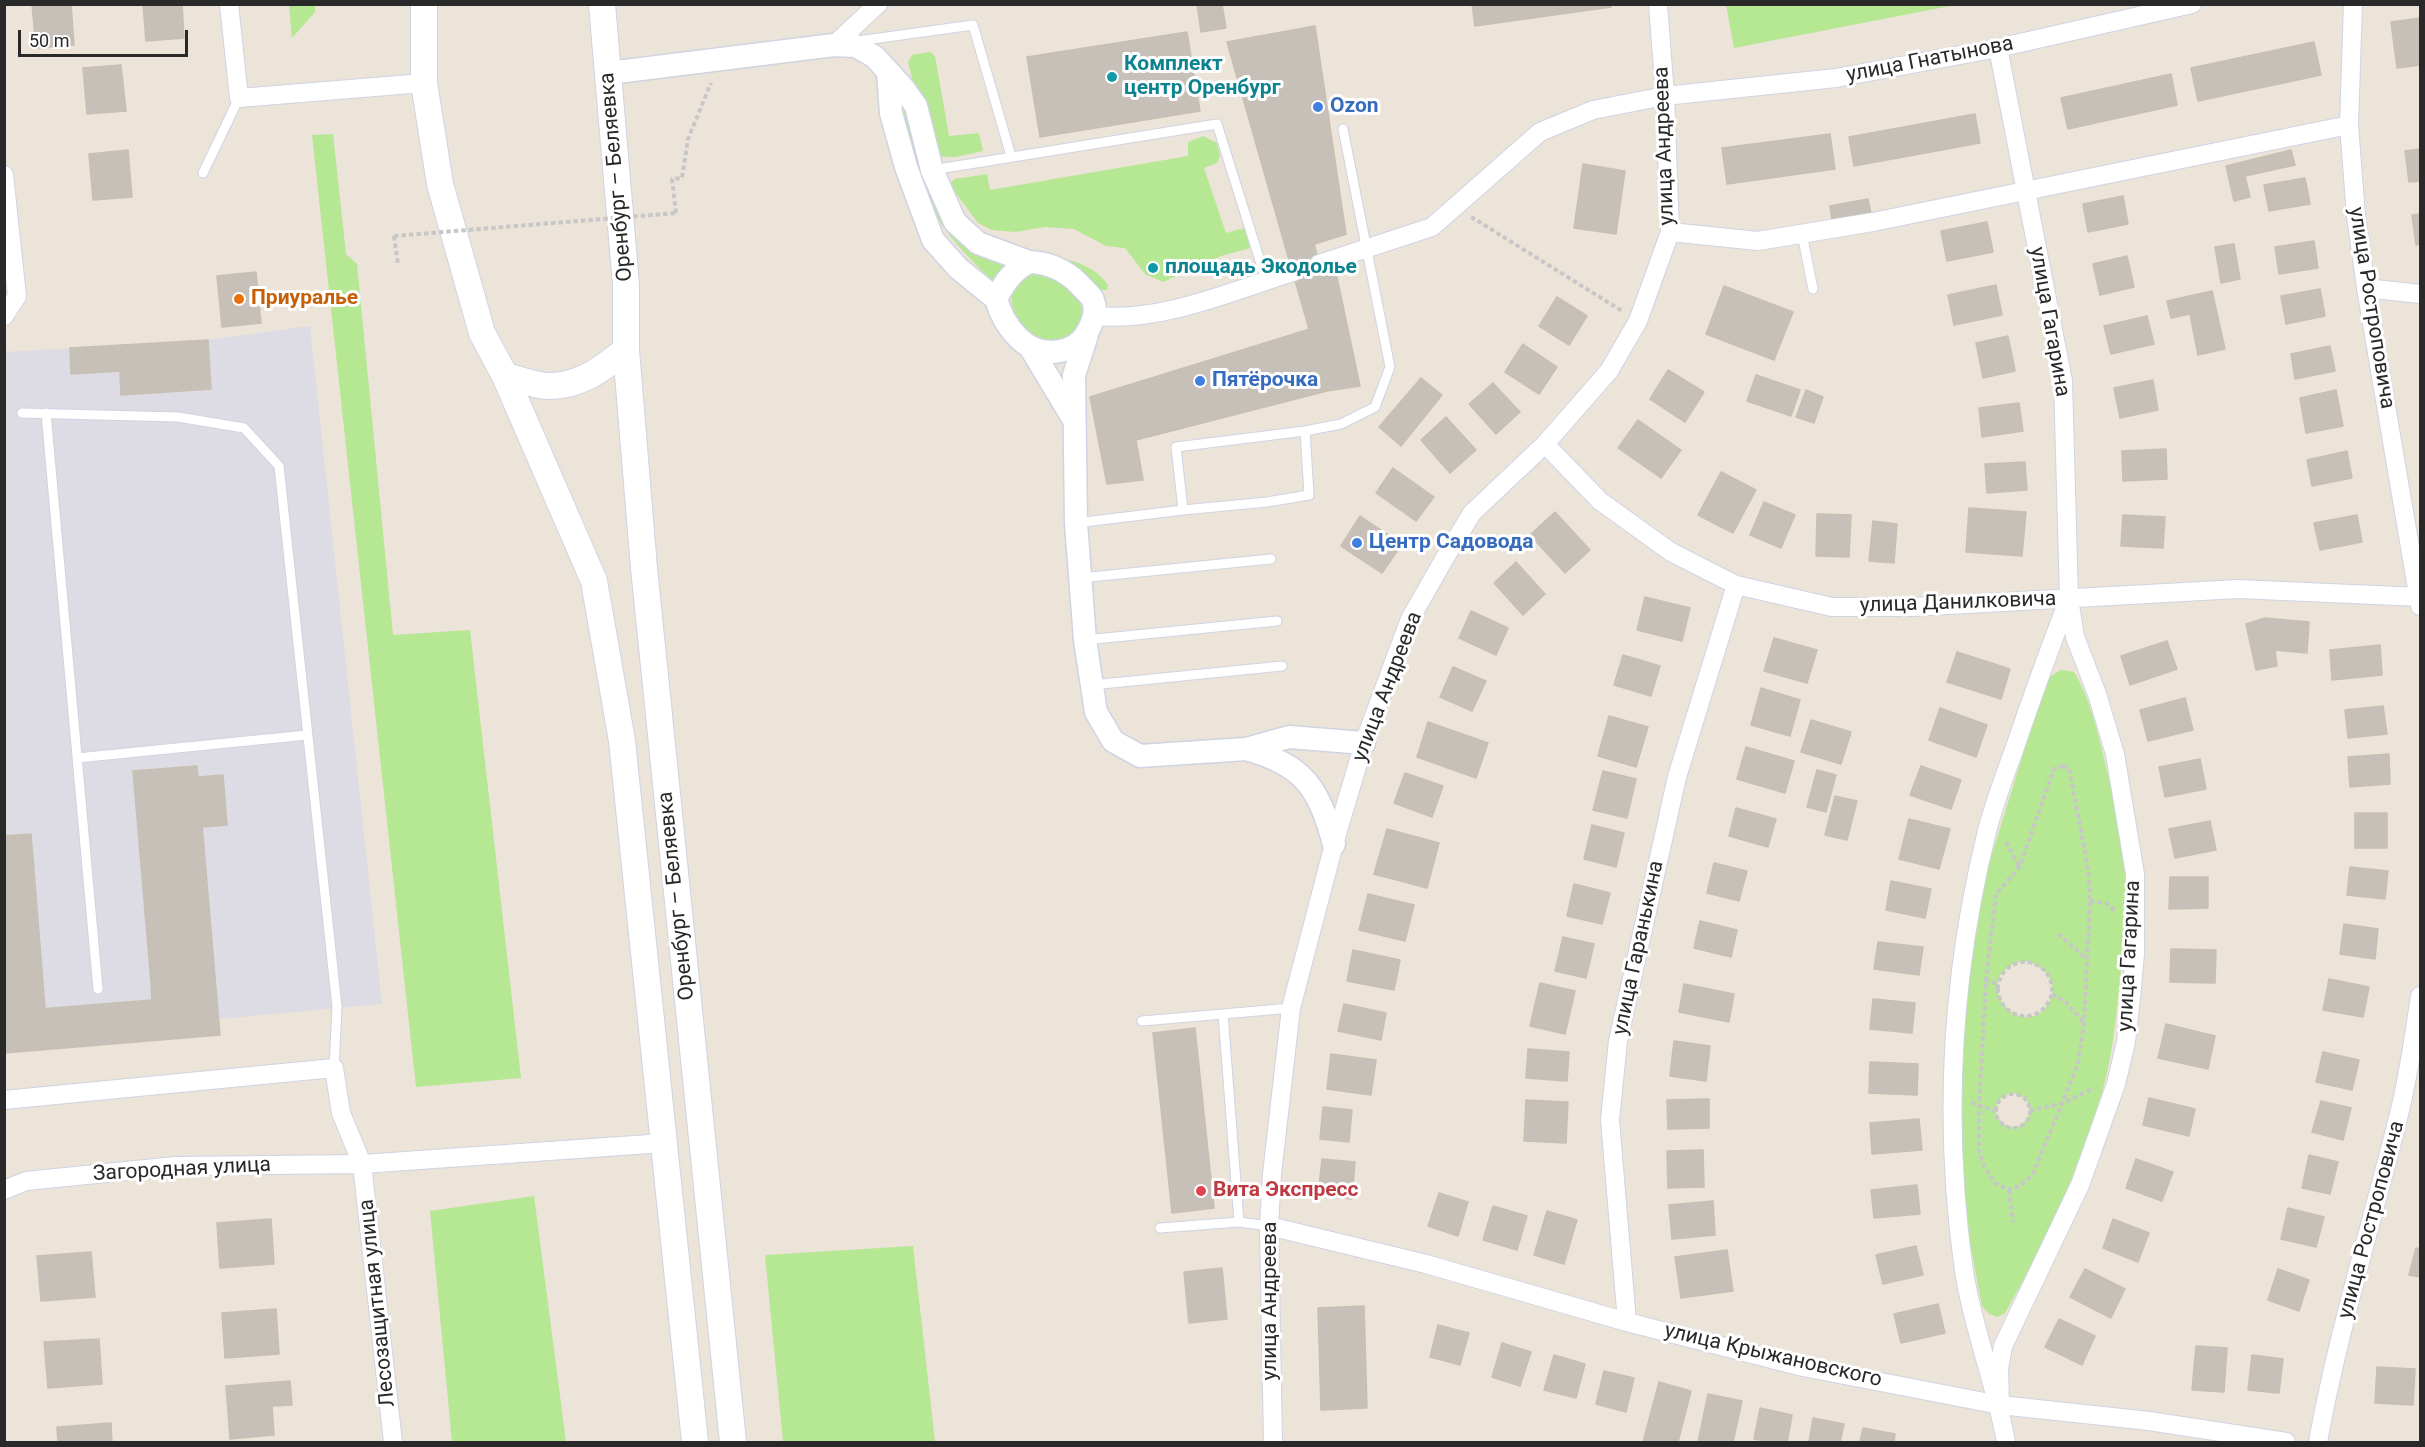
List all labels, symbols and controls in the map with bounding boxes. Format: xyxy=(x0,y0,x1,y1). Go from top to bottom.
scale bar xyxy=(21,18,190,56)
text: 50 m xyxy=(29,30,69,51)
street label: улица Гнатынова xyxy=(1844,31,2016,89)
place label: Комплект центр Оренбург xyxy=(1124,52,1280,102)
street label: улица Андреева xyxy=(1650,66,1680,226)
marker: Комплект центр Оренбург xyxy=(1105,70,1119,84)
street label: Оренбург – Беляевка xyxy=(595,71,639,283)
place label: Ozon xyxy=(1330,94,1379,120)
marker: Ozon xyxy=(1311,100,1325,114)
street label: улица Ростроповича xyxy=(2343,205,2399,411)
street label: улица Гагарина xyxy=(2023,245,2075,399)
place label: площадь Экодолье xyxy=(1165,255,1357,281)
marker: площадь Экодолье xyxy=(1146,261,1160,275)
place label: Приуралье xyxy=(251,286,358,312)
marker: Приуралье xyxy=(232,292,246,306)
place label: Пятёрочка xyxy=(1212,368,1318,394)
marker: Пятёрочка xyxy=(1193,374,1207,388)
place label: Центр Садовода xyxy=(1369,530,1533,556)
marker: Центр Садовода xyxy=(1350,536,1364,550)
street label: улица Данилковича xyxy=(1859,587,2057,619)
street label: улица Андреева xyxy=(1348,608,1428,766)
street label: Оренбург – Беляевка xyxy=(654,790,700,1002)
street label: улица Гаранькина xyxy=(1608,859,1670,1037)
street label: улица Гагарина xyxy=(2113,880,2147,1032)
street label: улица Ростроповича xyxy=(2333,1118,2411,1322)
street label: Загородная улица xyxy=(92,1153,272,1187)
place label: Вита Экспресс xyxy=(1213,1178,1358,1204)
marker: Вита Экспресс xyxy=(1194,1184,1208,1198)
street label: Лесозащитная улица xyxy=(355,1198,401,1408)
street label: улица Андреева xyxy=(1258,1222,1284,1380)
street label: улица Крыжановского xyxy=(1662,1319,1884,1393)

